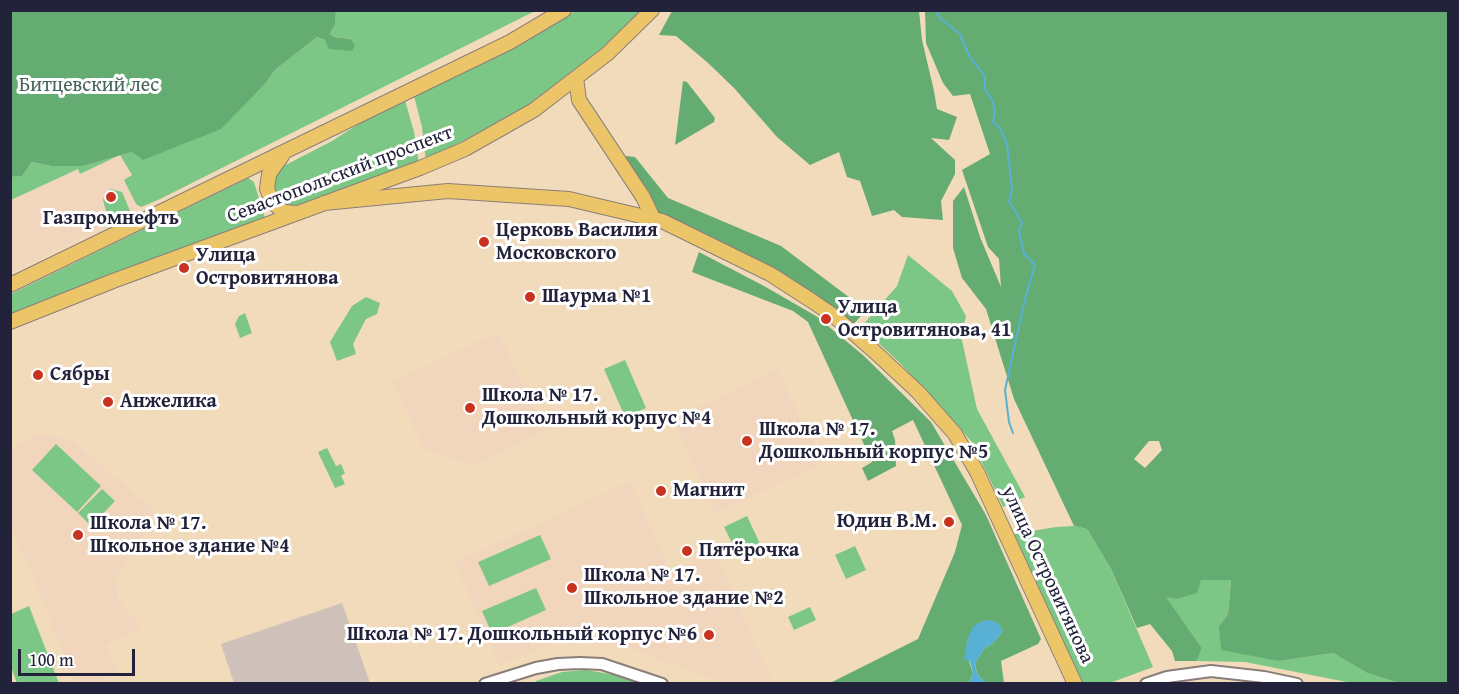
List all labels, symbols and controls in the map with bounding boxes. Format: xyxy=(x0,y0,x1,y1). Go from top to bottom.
park label: Битцевский лес xyxy=(19,74,159,98)
street label: Севастопольский проспект xyxy=(224,121,456,229)
marker: Газпромнефть xyxy=(104,190,118,204)
place label: Газпромнефть xyxy=(43,207,179,231)
place label: Церковь Василия Московского xyxy=(496,219,658,266)
marker: Церковь Василия Московского xyxy=(477,235,491,249)
place label: Улица Островитянова xyxy=(196,244,339,291)
marker: Улица Островитянова xyxy=(177,261,191,275)
place label: Шаурма №1 xyxy=(542,285,651,309)
marker: Шаурма №1 xyxy=(523,290,537,304)
place label: Улица Островитянова, 41 xyxy=(838,296,1011,343)
marker: Улица Островитянова, 41 xyxy=(819,312,833,326)
place label: Сябры xyxy=(50,363,110,387)
marker: Сябры xyxy=(31,368,45,382)
place label: Школа № 17. Дошкольный корпус №4 xyxy=(482,384,711,431)
place label: Анжелика xyxy=(120,390,217,414)
marker: Анжелика xyxy=(101,395,115,409)
marker: Школа № 17. Дошкольный корпус №4 xyxy=(463,401,477,415)
place label: Школа № 17. Дошкольный корпус №5 xyxy=(759,418,988,465)
marker: Школа № 17. Дошкольный корпус №5 xyxy=(740,434,754,448)
place label: Магнит xyxy=(673,479,745,503)
street label: улица Островитянова xyxy=(995,483,1099,667)
marker: Магнит xyxy=(654,484,668,498)
place label: Юдин В.М. xyxy=(837,510,937,534)
place label: Школа № 17. Школьное здание №4 xyxy=(90,512,290,559)
marker: Юдин В.М. xyxy=(942,515,956,529)
marker: Школа № 17. Школьное здание №4 xyxy=(71,528,85,542)
place label: Пятёрочка xyxy=(699,539,799,563)
marker: Пятёрочка xyxy=(680,544,694,558)
place label: Школа № 17. Школьное здание №2 xyxy=(584,564,784,611)
marker: Школа № 17. Школьное здание №2 xyxy=(565,581,579,595)
place label: Школа № 17. Дошкольный корпус №6 xyxy=(347,623,697,647)
marker: Школа № 17. Дошкольный корпус №6 xyxy=(702,628,716,642)
scale bar xyxy=(21,637,138,675)
text: 100 m xyxy=(29,646,74,673)

